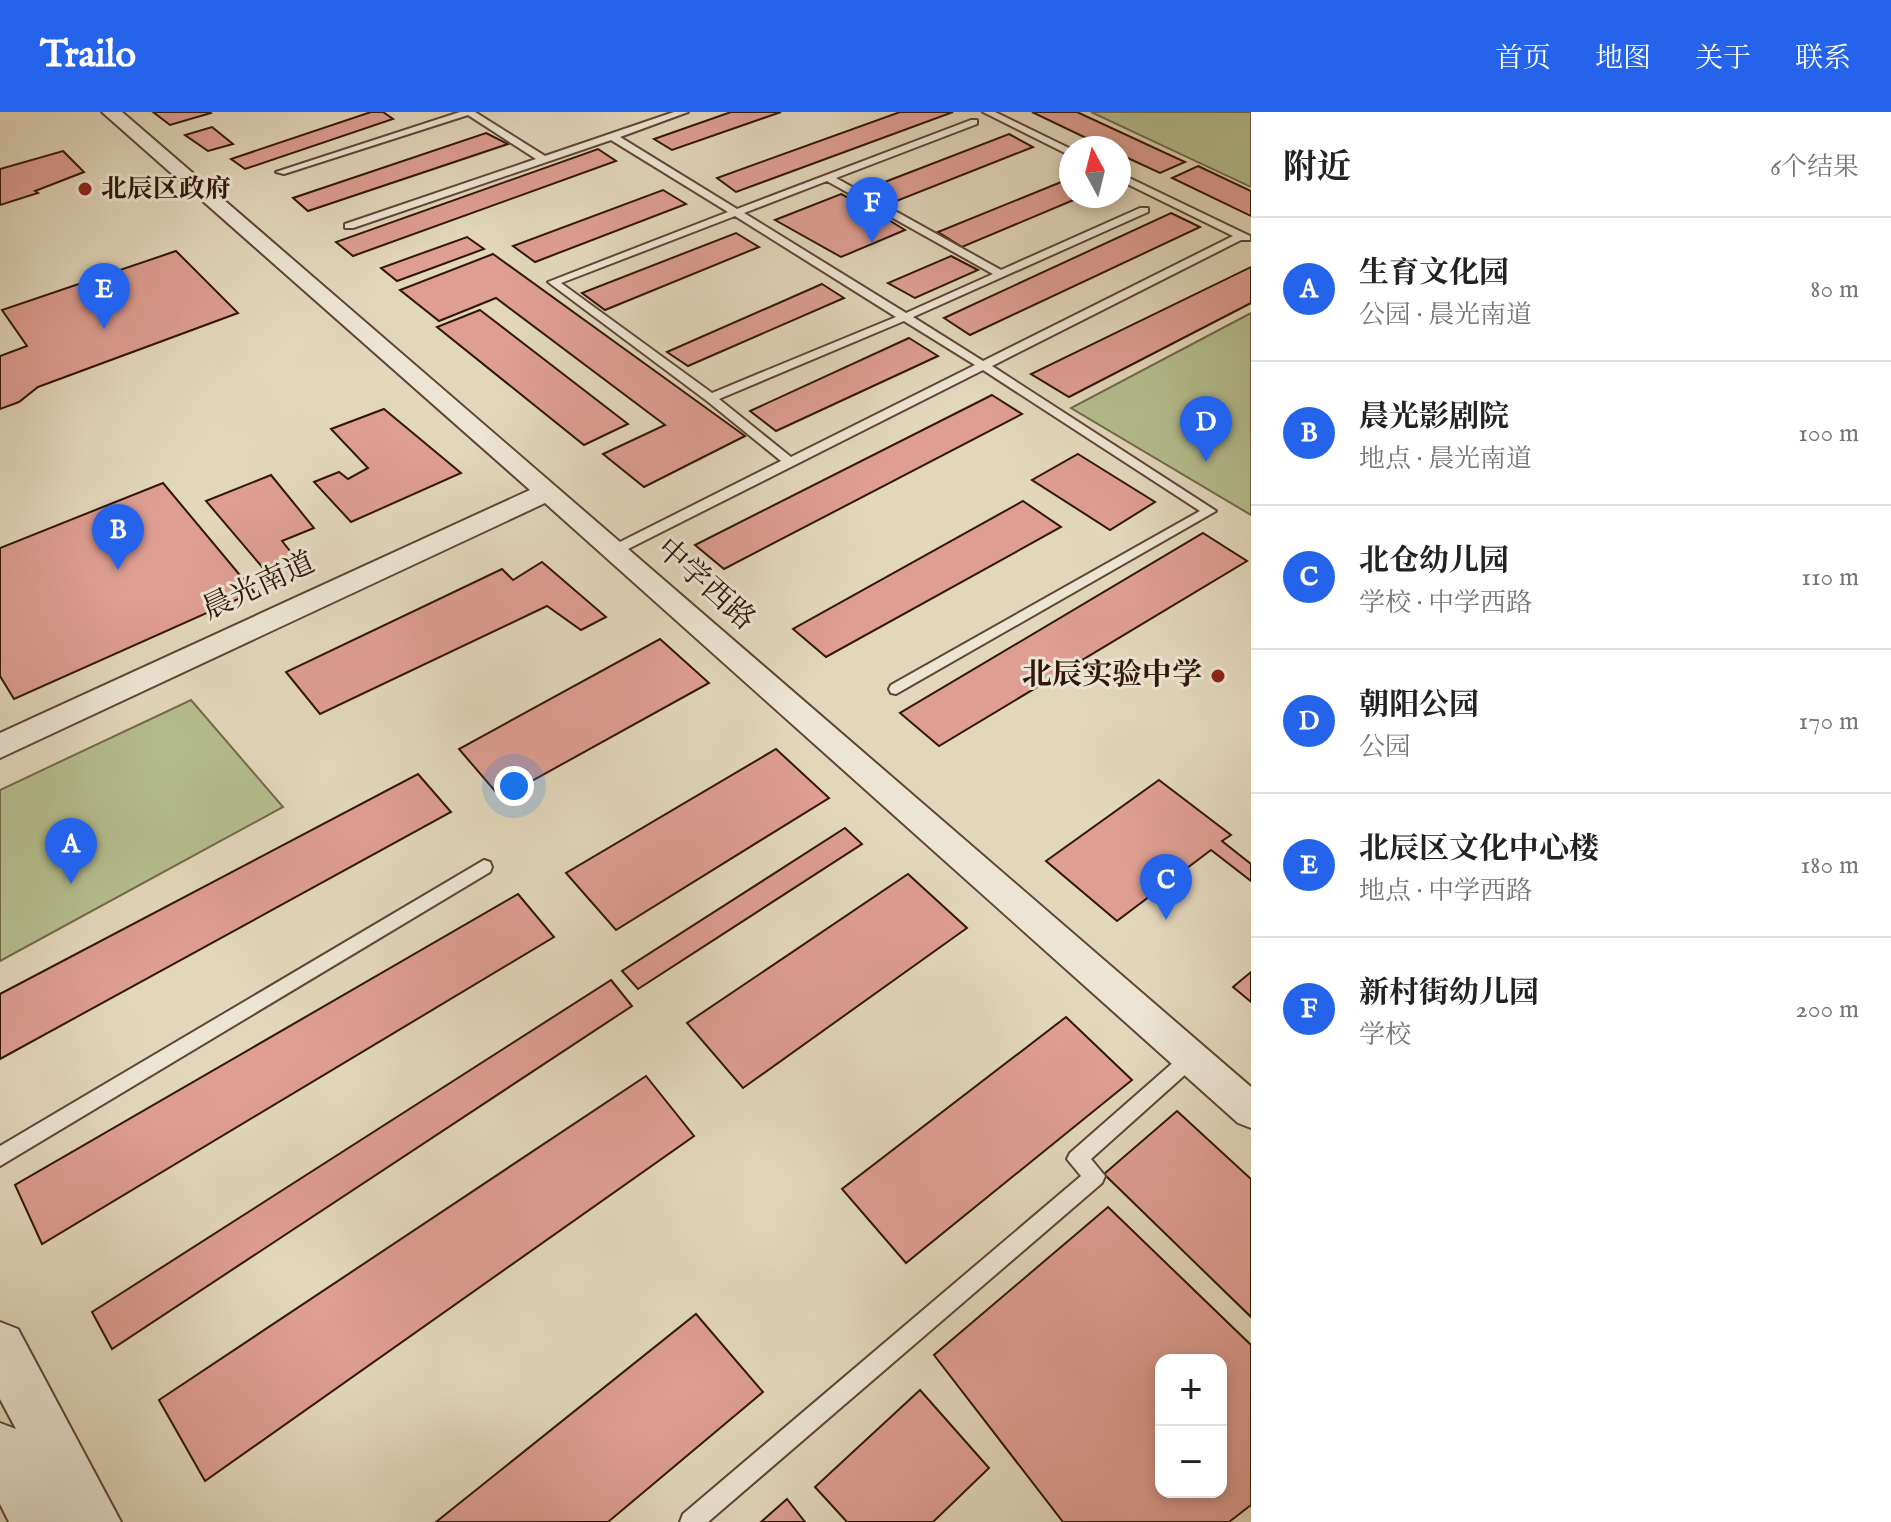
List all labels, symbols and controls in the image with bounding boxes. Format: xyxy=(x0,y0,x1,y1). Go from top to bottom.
text: Trailo xyxy=(40,32,136,80)
text: 首页 xyxy=(1495,42,1551,77)
text: 地图 xyxy=(1595,42,1651,77)
text: 关于 xyxy=(1695,42,1751,77)
text: 联系 xyxy=(1795,42,1851,77)
north arrow xyxy=(1059,136,1131,208)
text: 附近 xyxy=(1283,147,1351,190)
text: 6个结果 xyxy=(1770,151,1859,184)
place label: 北辰区政府 xyxy=(101,173,231,206)
pin: F xyxy=(846,177,898,243)
marker: 北辰区政府 xyxy=(76,180,94,198)
text: 生育文化园 xyxy=(1359,255,1509,293)
pin: E xyxy=(78,263,130,329)
text: A xyxy=(1300,273,1318,306)
text: 80 m xyxy=(1810,273,1859,306)
text: 公园 · 晨光南道 xyxy=(1359,299,1532,332)
pin: D xyxy=(1180,396,1232,462)
text: 晨光影剧院 xyxy=(1359,399,1509,437)
text: B xyxy=(1300,417,1318,450)
text: 100 m xyxy=(1798,417,1859,450)
text: 地点 · 晨光南道 xyxy=(1359,443,1532,476)
pin: B xyxy=(92,504,144,570)
street label: 中学西路 xyxy=(648,531,762,639)
text: 北仓幼儿园 xyxy=(1359,543,1509,581)
street label: 晨光南道 xyxy=(197,544,321,630)
text: C xyxy=(1300,561,1318,594)
text: 110 m xyxy=(1801,561,1859,594)
text: 学校 · 中学西路 xyxy=(1359,587,1532,620)
place label: 北辰实验中学 xyxy=(1022,657,1202,695)
marker: 北辰实验中学 xyxy=(1209,667,1227,685)
text: 朝阳公园 xyxy=(1359,687,1479,725)
text: D xyxy=(1299,705,1319,738)
text: 170 m xyxy=(1799,705,1859,738)
text: 公园 xyxy=(1359,731,1411,764)
your location xyxy=(494,766,534,806)
pin: A xyxy=(45,818,97,884)
text: 北辰区文化中心楼 xyxy=(1359,831,1599,869)
text: E xyxy=(1300,849,1318,882)
text: 180 m xyxy=(1801,849,1859,882)
pin: C xyxy=(1140,854,1192,920)
text: 地点 · 中学西路 xyxy=(1359,875,1532,908)
text: 新村街幼儿园 xyxy=(1359,975,1539,1013)
text: F xyxy=(1301,993,1317,1026)
text: 200 m xyxy=(1795,993,1859,1026)
text: 学校 xyxy=(1359,1019,1411,1052)
map controls xyxy=(1155,1354,1227,1498)
button: + xyxy=(1155,1354,1227,1426)
button: − xyxy=(1155,1426,1227,1498)

